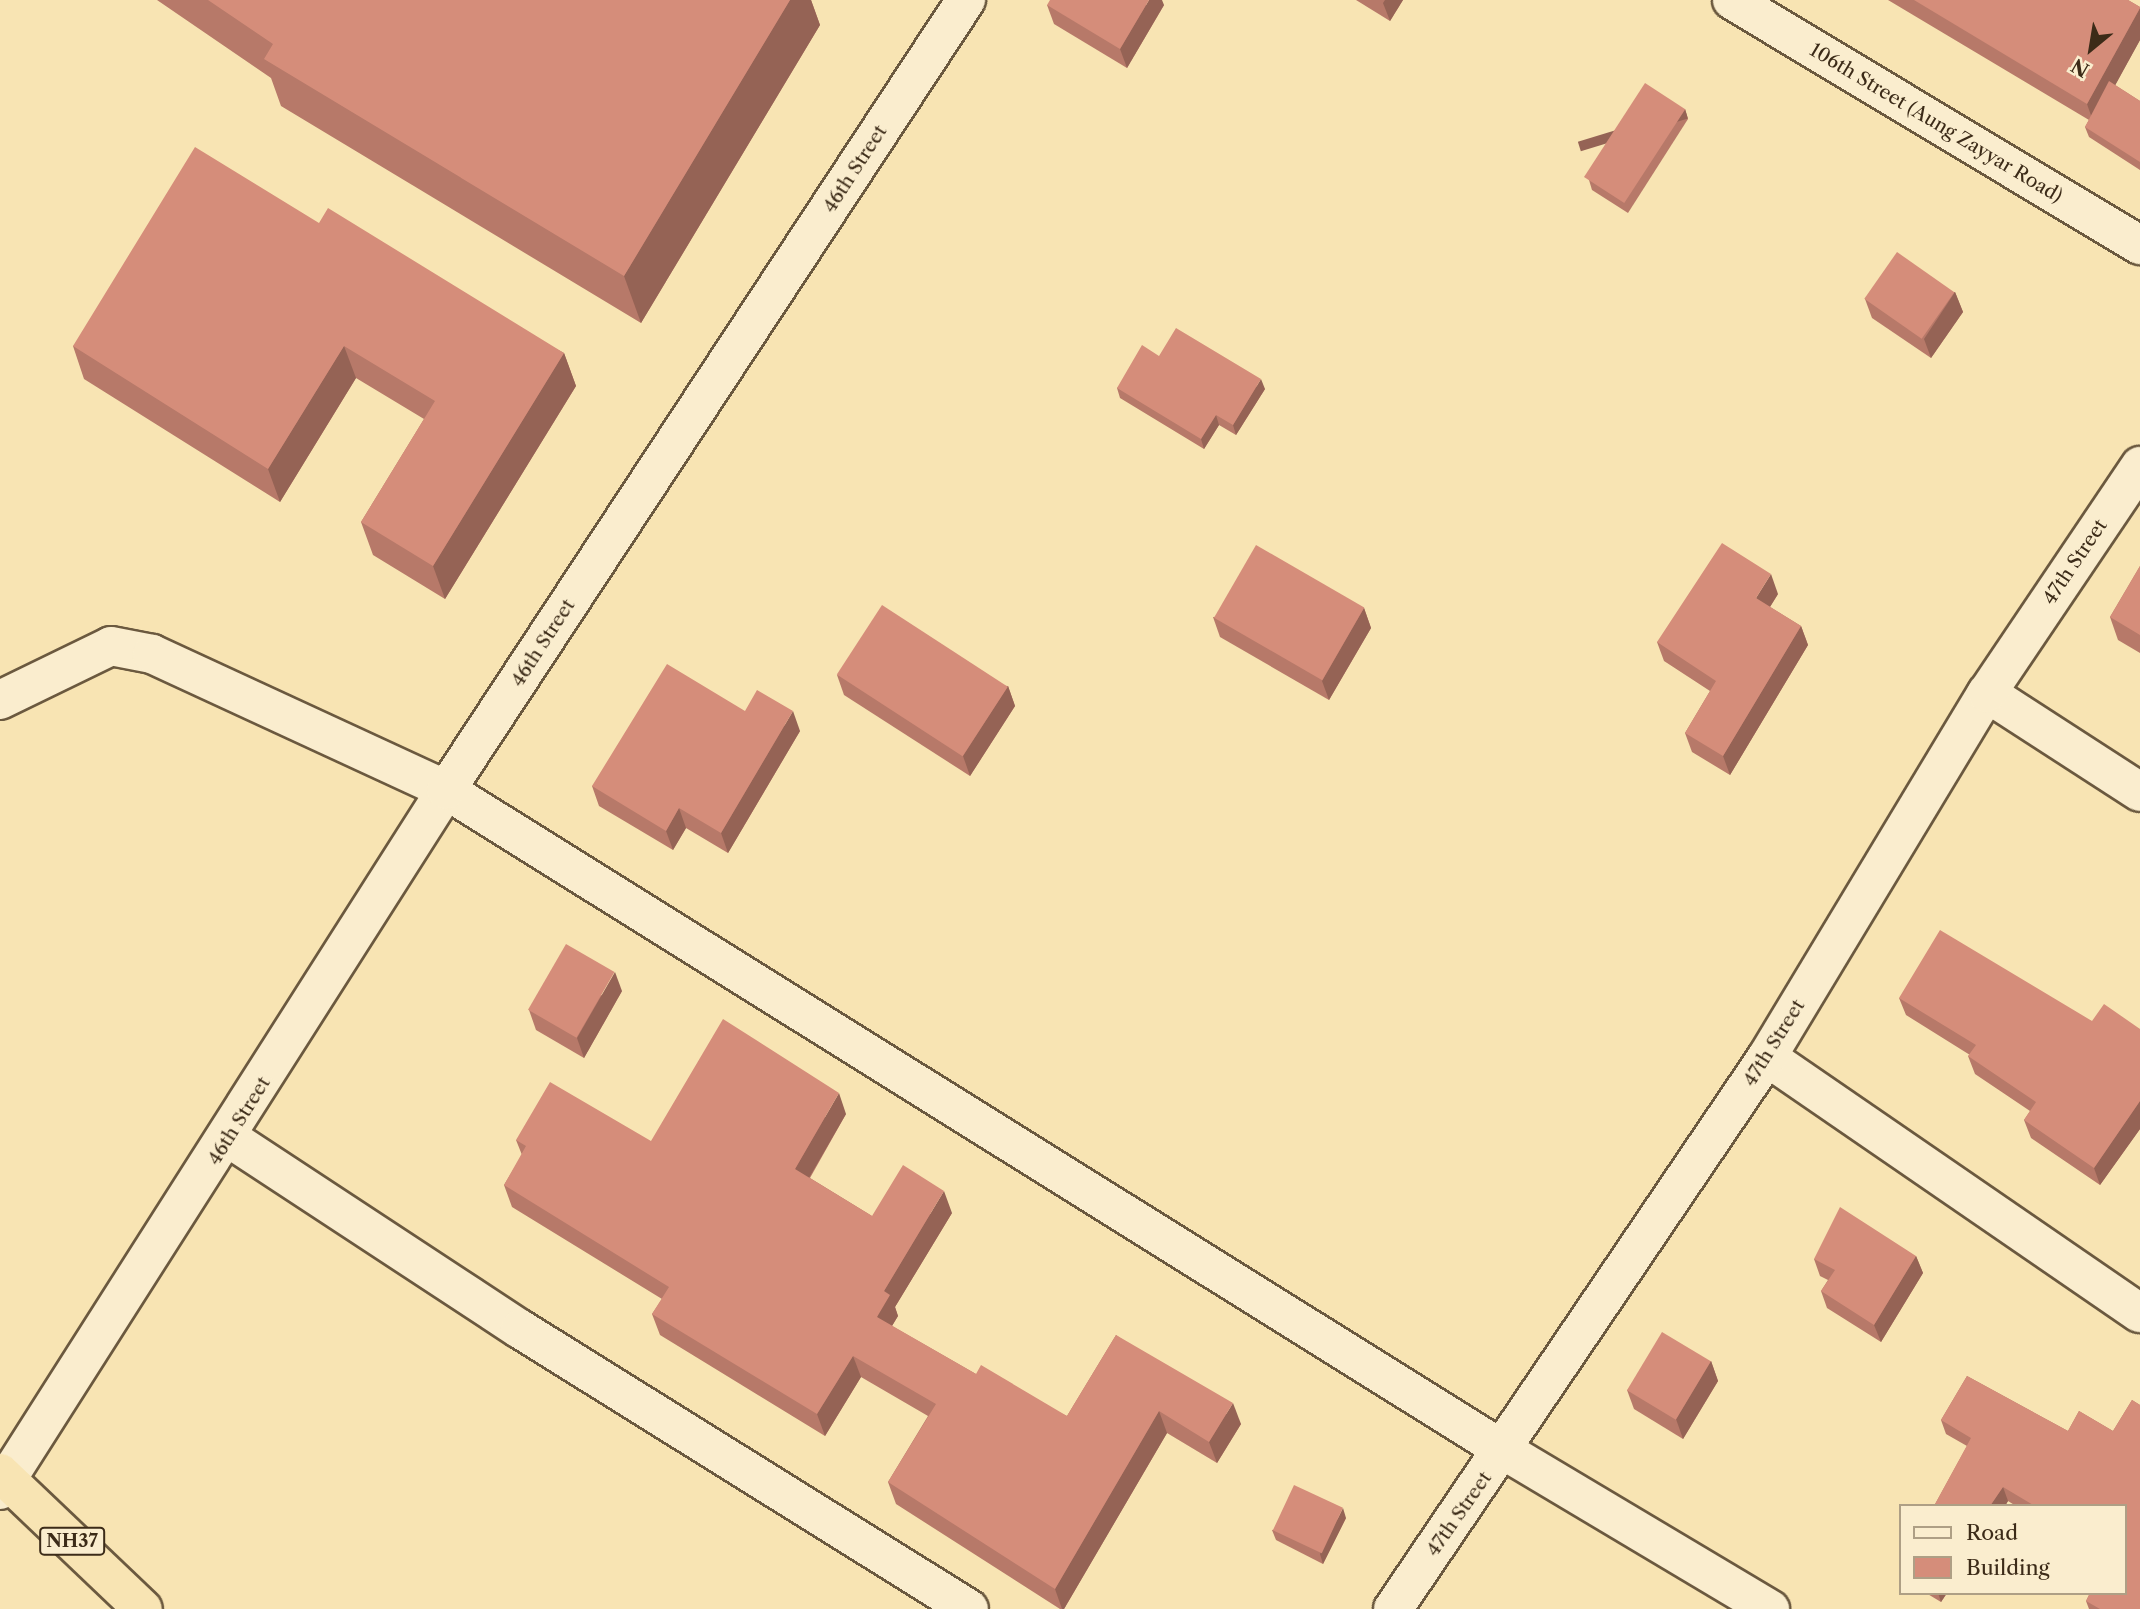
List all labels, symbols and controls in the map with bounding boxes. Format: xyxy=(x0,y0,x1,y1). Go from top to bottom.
north arrow xyxy=(2056,14,2126,84)
street label: 106th Street (Aung Zayyar Road) xyxy=(1805,38,2067,208)
text: N xyxy=(2067,54,2093,82)
street label: 46th Street xyxy=(818,121,892,217)
street label: 47th Street xyxy=(2038,515,2112,609)
street label: 46th Street xyxy=(506,595,580,691)
street label: 47th Street xyxy=(1738,995,1810,1091)
street label: 46th Street xyxy=(203,1073,275,1169)
street label: 47th Street xyxy=(1422,1467,1496,1561)
legend xyxy=(1898,1504,2126,1595)
text: Road xyxy=(1966,1520,2018,1545)
road number: NH37 xyxy=(39,1526,105,1556)
text: Building xyxy=(1966,1555,2050,1580)

